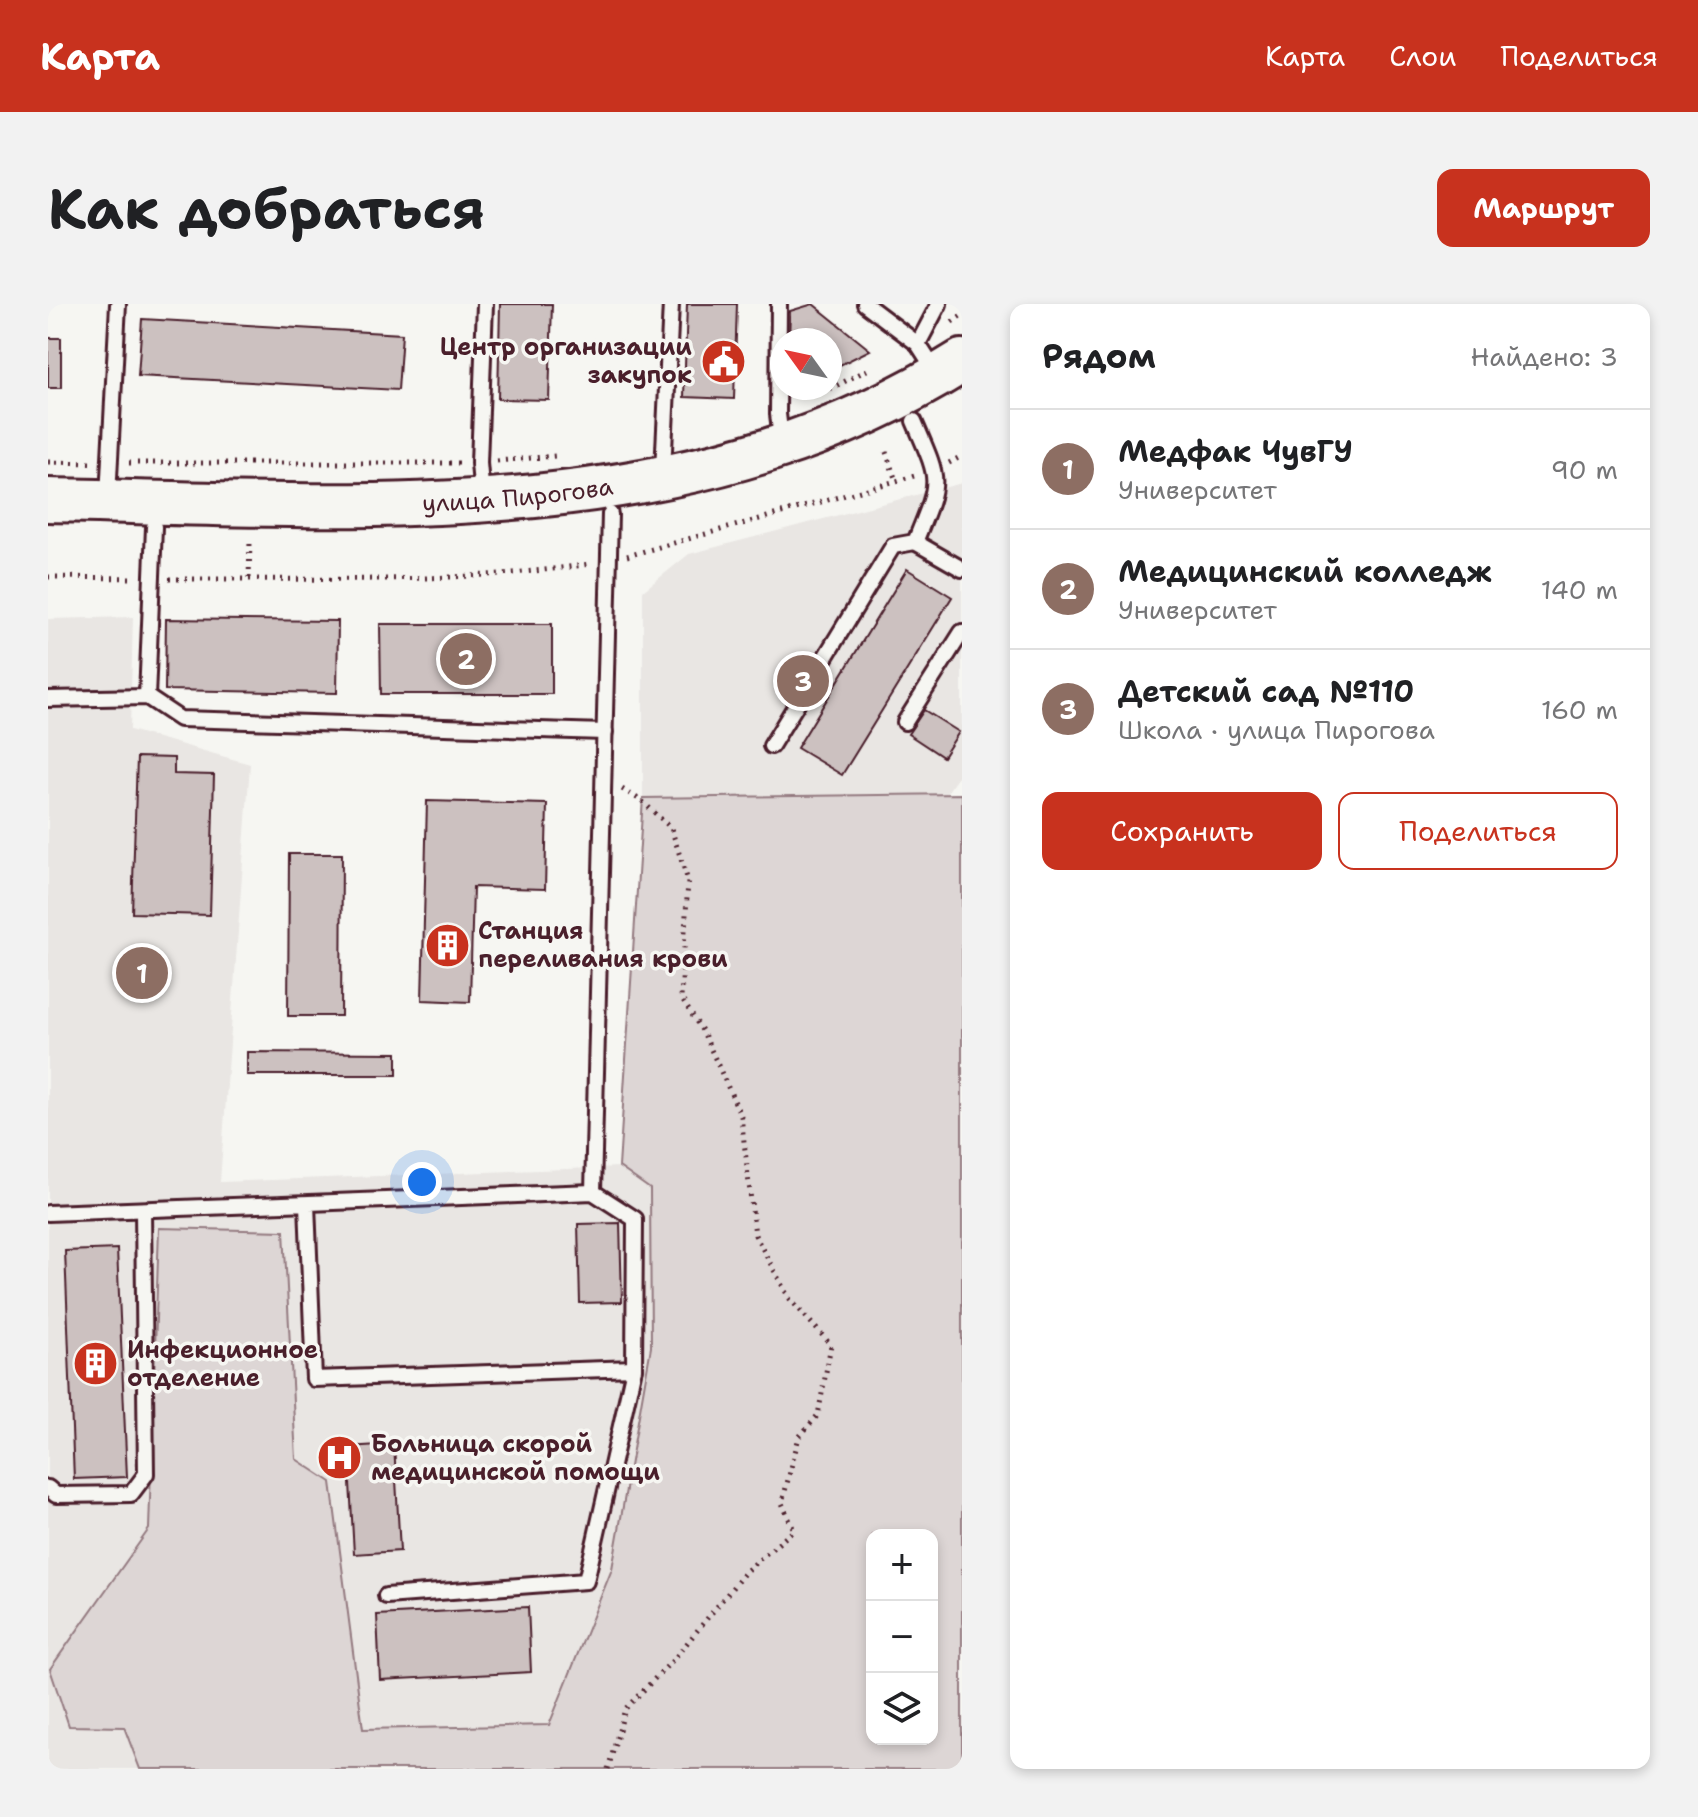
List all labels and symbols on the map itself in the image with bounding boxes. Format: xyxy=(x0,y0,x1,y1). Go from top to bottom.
north arrow xyxy=(770,328,842,400)
place label: Центр организации закупок xyxy=(440,331,692,391)
public building icon: Центр организации закупок xyxy=(699,337,747,385)
street label: улица Пирогова xyxy=(421,470,615,520)
pin: 2 xyxy=(440,629,492,689)
pin: 3 xyxy=(777,651,829,711)
place label: Станция переливания крови xyxy=(478,915,728,975)
building icon: Станция переливания крови xyxy=(423,921,471,969)
pin: 1 xyxy=(116,943,168,1003)
your location xyxy=(402,1162,442,1202)
place label: Инфекционное отделение xyxy=(127,1334,318,1394)
building icon: Инфекционное отделение xyxy=(72,1340,120,1388)
place label: Больница скорой медицинской помощи xyxy=(371,1428,660,1488)
hospital icon: Больница скорой медицинской помощи xyxy=(316,1434,364,1482)

